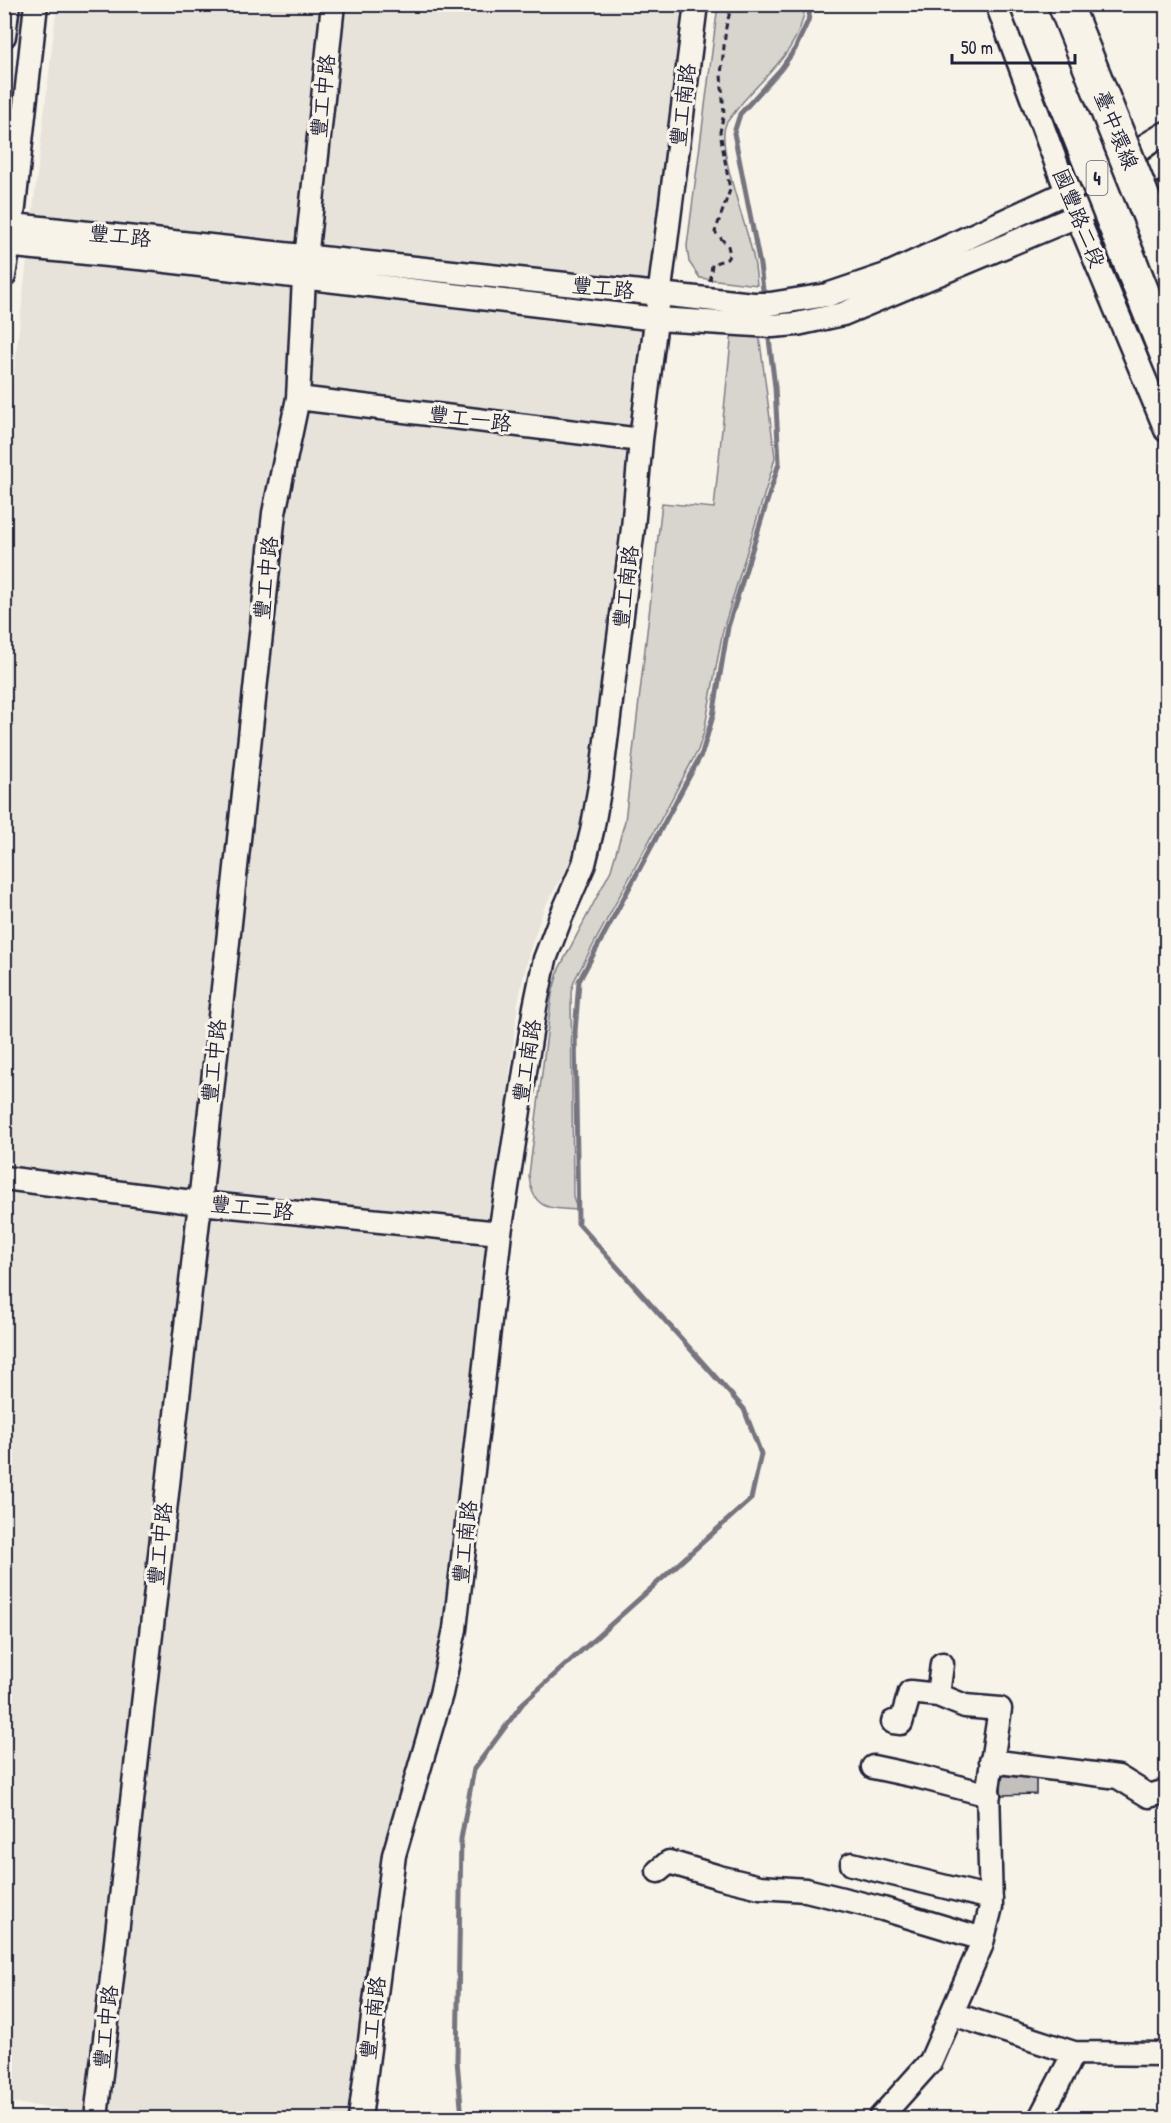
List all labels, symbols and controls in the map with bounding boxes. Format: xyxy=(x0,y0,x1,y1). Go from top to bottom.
scale bar xyxy=(952,27,1075,65)
text: 50 m xyxy=(961,35,993,60)
street label: 豐工中路 xyxy=(304,53,341,139)
street label: 豐工南路 xyxy=(663,61,702,148)
street label: 臺中環線 xyxy=(1087,85,1146,174)
road number: 4 xyxy=(1086,161,1108,195)
street label: 國豐路二段 xyxy=(1046,164,1113,272)
street label: 豐工路 xyxy=(87,218,153,253)
street label: 豐工路 xyxy=(570,270,636,305)
street label: 豐工一路 xyxy=(427,399,514,438)
street label: 豐工中路 xyxy=(247,535,284,621)
street label: 豐工南路 xyxy=(606,543,645,630)
street label: 豐工南路 xyxy=(506,1017,547,1105)
street label: 豐工中路 xyxy=(195,1018,232,1104)
street label: 豐工二路 xyxy=(209,1189,295,1226)
street label: 豐工南路 xyxy=(446,1499,483,1585)
street label: 豐工中路 xyxy=(141,1501,178,1587)
street label: 豐工南路 xyxy=(353,1974,392,2061)
street label: 豐工中路 xyxy=(87,1984,124,2070)

